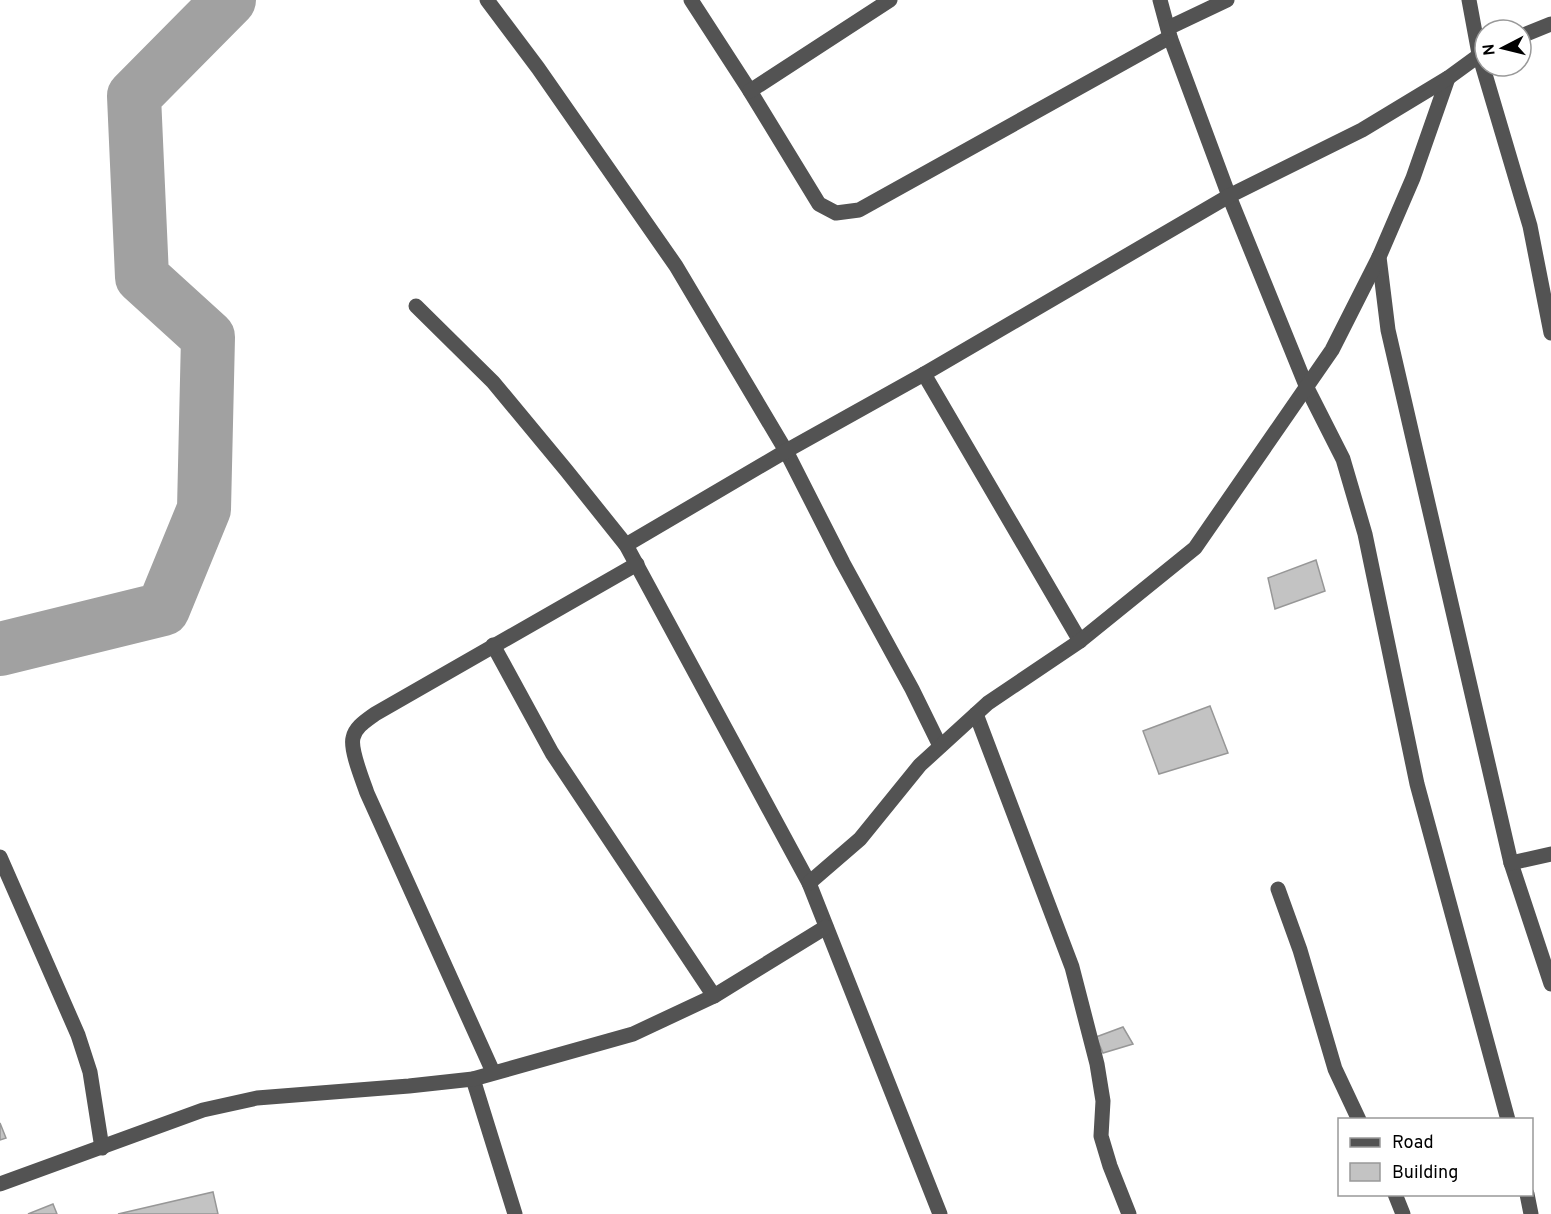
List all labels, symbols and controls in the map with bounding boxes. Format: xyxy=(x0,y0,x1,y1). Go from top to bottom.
north arrow xyxy=(1473,18,1533,78)
text: N xyxy=(1479,43,1501,57)
legend xyxy=(1338,1118,1533,1196)
text: Road xyxy=(1392,1132,1434,1155)
text: Building xyxy=(1392,1162,1458,1185)

